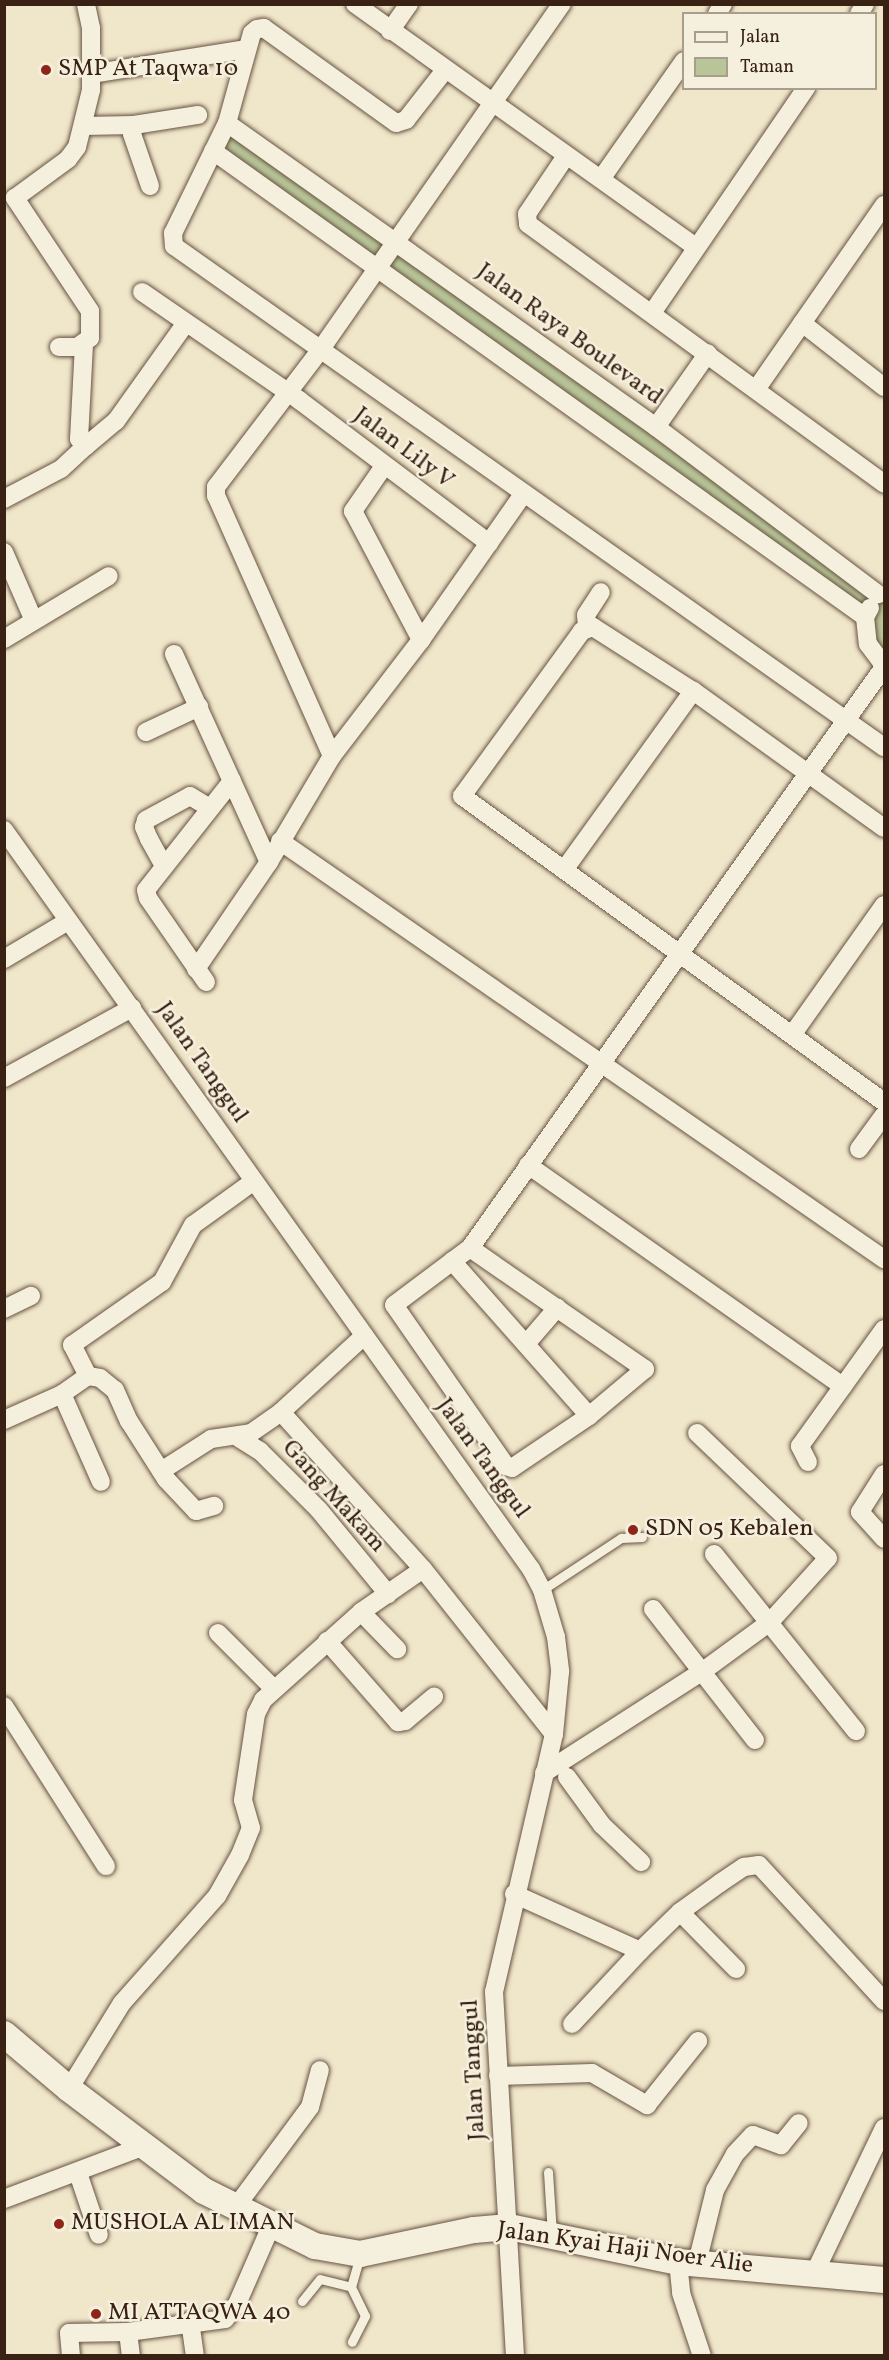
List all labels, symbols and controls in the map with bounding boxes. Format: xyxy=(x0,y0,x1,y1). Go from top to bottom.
legend xyxy=(682,12,877,90)
text: Jalan xyxy=(740,25,780,50)
text: Taman xyxy=(740,55,794,80)
place label: SMP At Taqwa 10 xyxy=(58,56,239,84)
marker: SMP At Taqwa 10 xyxy=(39,63,53,77)
street label: Jalan Raya Boulevard xyxy=(470,258,668,412)
street label: Jalan Lily V xyxy=(346,401,460,497)
street label: Jalan Tanggul xyxy=(148,996,254,1130)
street label: Jalan Tanggul xyxy=(429,1393,535,1525)
street label: Gang Makam xyxy=(275,1435,391,1559)
place label: SDN 05 Kebalen xyxy=(645,1516,814,1544)
marker: SDN 05 Kebalen xyxy=(626,1523,640,1537)
street label: Jalan Tanggul xyxy=(457,1998,493,2142)
place label: MUSHOLA AL IMAN xyxy=(71,2210,294,2238)
marker: MUSHOLA AL IMAN xyxy=(52,2217,66,2231)
street label: Jalan Kyai Haji Noer Alie xyxy=(495,2217,755,2281)
place label: MI ATTAQWA 40 xyxy=(108,2300,291,2328)
marker: MI ATTAQWA 40 xyxy=(89,2307,103,2321)

